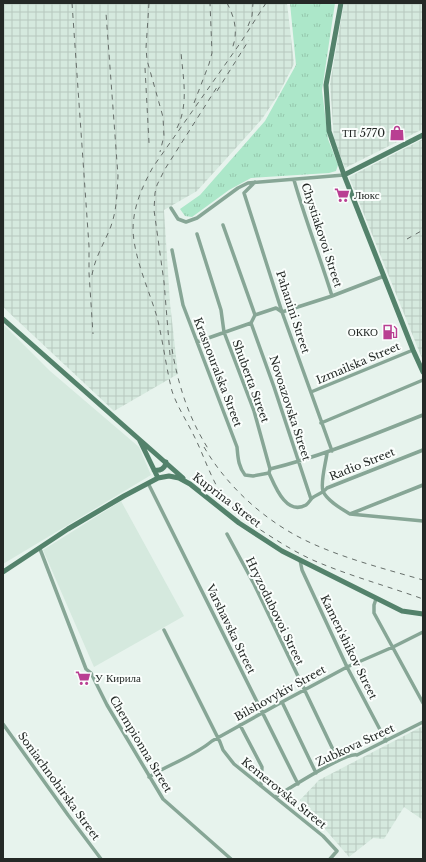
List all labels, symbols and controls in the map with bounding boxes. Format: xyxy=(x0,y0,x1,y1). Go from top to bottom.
shop icon: ТП 5770 xyxy=(388,124,406,142)
place label: ТП 5770 xyxy=(342,126,385,140)
street label: Chystiakovoi Street xyxy=(298,181,346,290)
supermarket icon: Люкс xyxy=(333,186,351,204)
place label: Люкс xyxy=(354,188,380,202)
street label: Pahanini Street xyxy=(273,269,313,356)
street label: Krasnouralska Street xyxy=(191,315,246,429)
fuel station icon: ОККО xyxy=(381,323,399,341)
place label: ОККО xyxy=(348,325,378,339)
street label: Shuberta Street xyxy=(230,338,273,425)
street label: Izmailska Street xyxy=(314,339,403,387)
street label: Novoazovska Street xyxy=(266,354,314,463)
street label: Radio Street xyxy=(327,444,398,483)
street label: Kuprina Street xyxy=(190,470,265,531)
street label: Hryzodubovoi Street xyxy=(243,555,308,668)
street label: Varshavska Street xyxy=(203,581,259,677)
street label: Kamen'shikov Street xyxy=(318,592,381,702)
street label: Bilshovykiv Street xyxy=(232,662,329,724)
supermarket icon: У Кирила xyxy=(74,669,92,687)
place label: У Кирила xyxy=(95,671,141,685)
street label: Chempionna Street xyxy=(107,693,176,796)
street label: Zubkova Street xyxy=(313,720,397,769)
street label: Soniachnohirska Street xyxy=(15,729,104,844)
street label: Kemerovska Street xyxy=(239,754,330,832)

